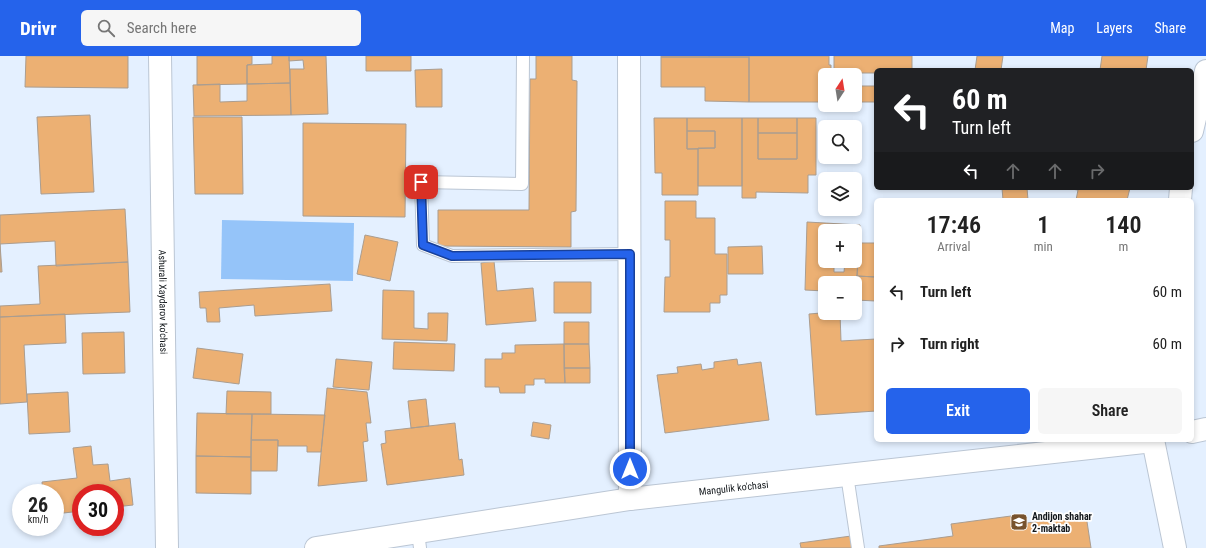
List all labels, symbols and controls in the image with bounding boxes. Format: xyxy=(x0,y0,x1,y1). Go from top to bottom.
search box xyxy=(81,10,361,46)
text: Drivr xyxy=(20,17,57,40)
icon: search xyxy=(95,17,117,39)
text: Search here xyxy=(127,19,196,37)
text: Map xyxy=(1050,20,1074,36)
text: Layers xyxy=(1096,20,1133,36)
text: Share xyxy=(1155,20,1186,36)
north arrow xyxy=(818,68,862,112)
map controls xyxy=(818,68,862,320)
text: 60 m xyxy=(952,83,1008,116)
icon: left xyxy=(886,84,938,136)
text: Turn left xyxy=(952,117,1011,138)
button: search xyxy=(818,120,862,164)
icon: left xyxy=(960,160,982,182)
icon: ahead xyxy=(1002,160,1024,182)
icon: ahead xyxy=(1044,160,1066,182)
icon: right xyxy=(1086,160,1108,182)
pin xyxy=(404,165,438,199)
icon: arrive xyxy=(410,171,432,193)
button: layers xyxy=(818,172,862,216)
text: 17:46 xyxy=(927,211,981,239)
text: 1 xyxy=(1037,211,1049,239)
text: 140 xyxy=(1105,211,1141,239)
button: + xyxy=(818,224,862,268)
text: Arrival xyxy=(937,239,970,254)
text: min xyxy=(1034,239,1053,254)
text: m xyxy=(1118,239,1128,254)
street label: Ashurali Xaydarov ko'chasi xyxy=(157,250,169,354)
button: − xyxy=(818,276,862,320)
icon: left xyxy=(886,281,908,303)
text: Turn left xyxy=(920,283,971,301)
text: 60 m xyxy=(1152,283,1182,301)
icon: right xyxy=(886,333,908,355)
text: Turn right xyxy=(920,335,979,353)
text: 60 m xyxy=(1152,335,1182,353)
button: Exit xyxy=(886,388,1030,434)
button: Share xyxy=(1038,388,1182,434)
position arrow xyxy=(609,448,651,490)
street label: Mangulik ko'chasi xyxy=(698,479,769,497)
speed limit sign: 30 xyxy=(72,484,124,536)
text: 26 xyxy=(28,493,48,517)
place label: Andijon shahar 2-maktab xyxy=(1032,511,1093,534)
school or university icon: Andijon shahar 2-maktab xyxy=(1009,512,1029,532)
text: km/h xyxy=(28,514,48,525)

